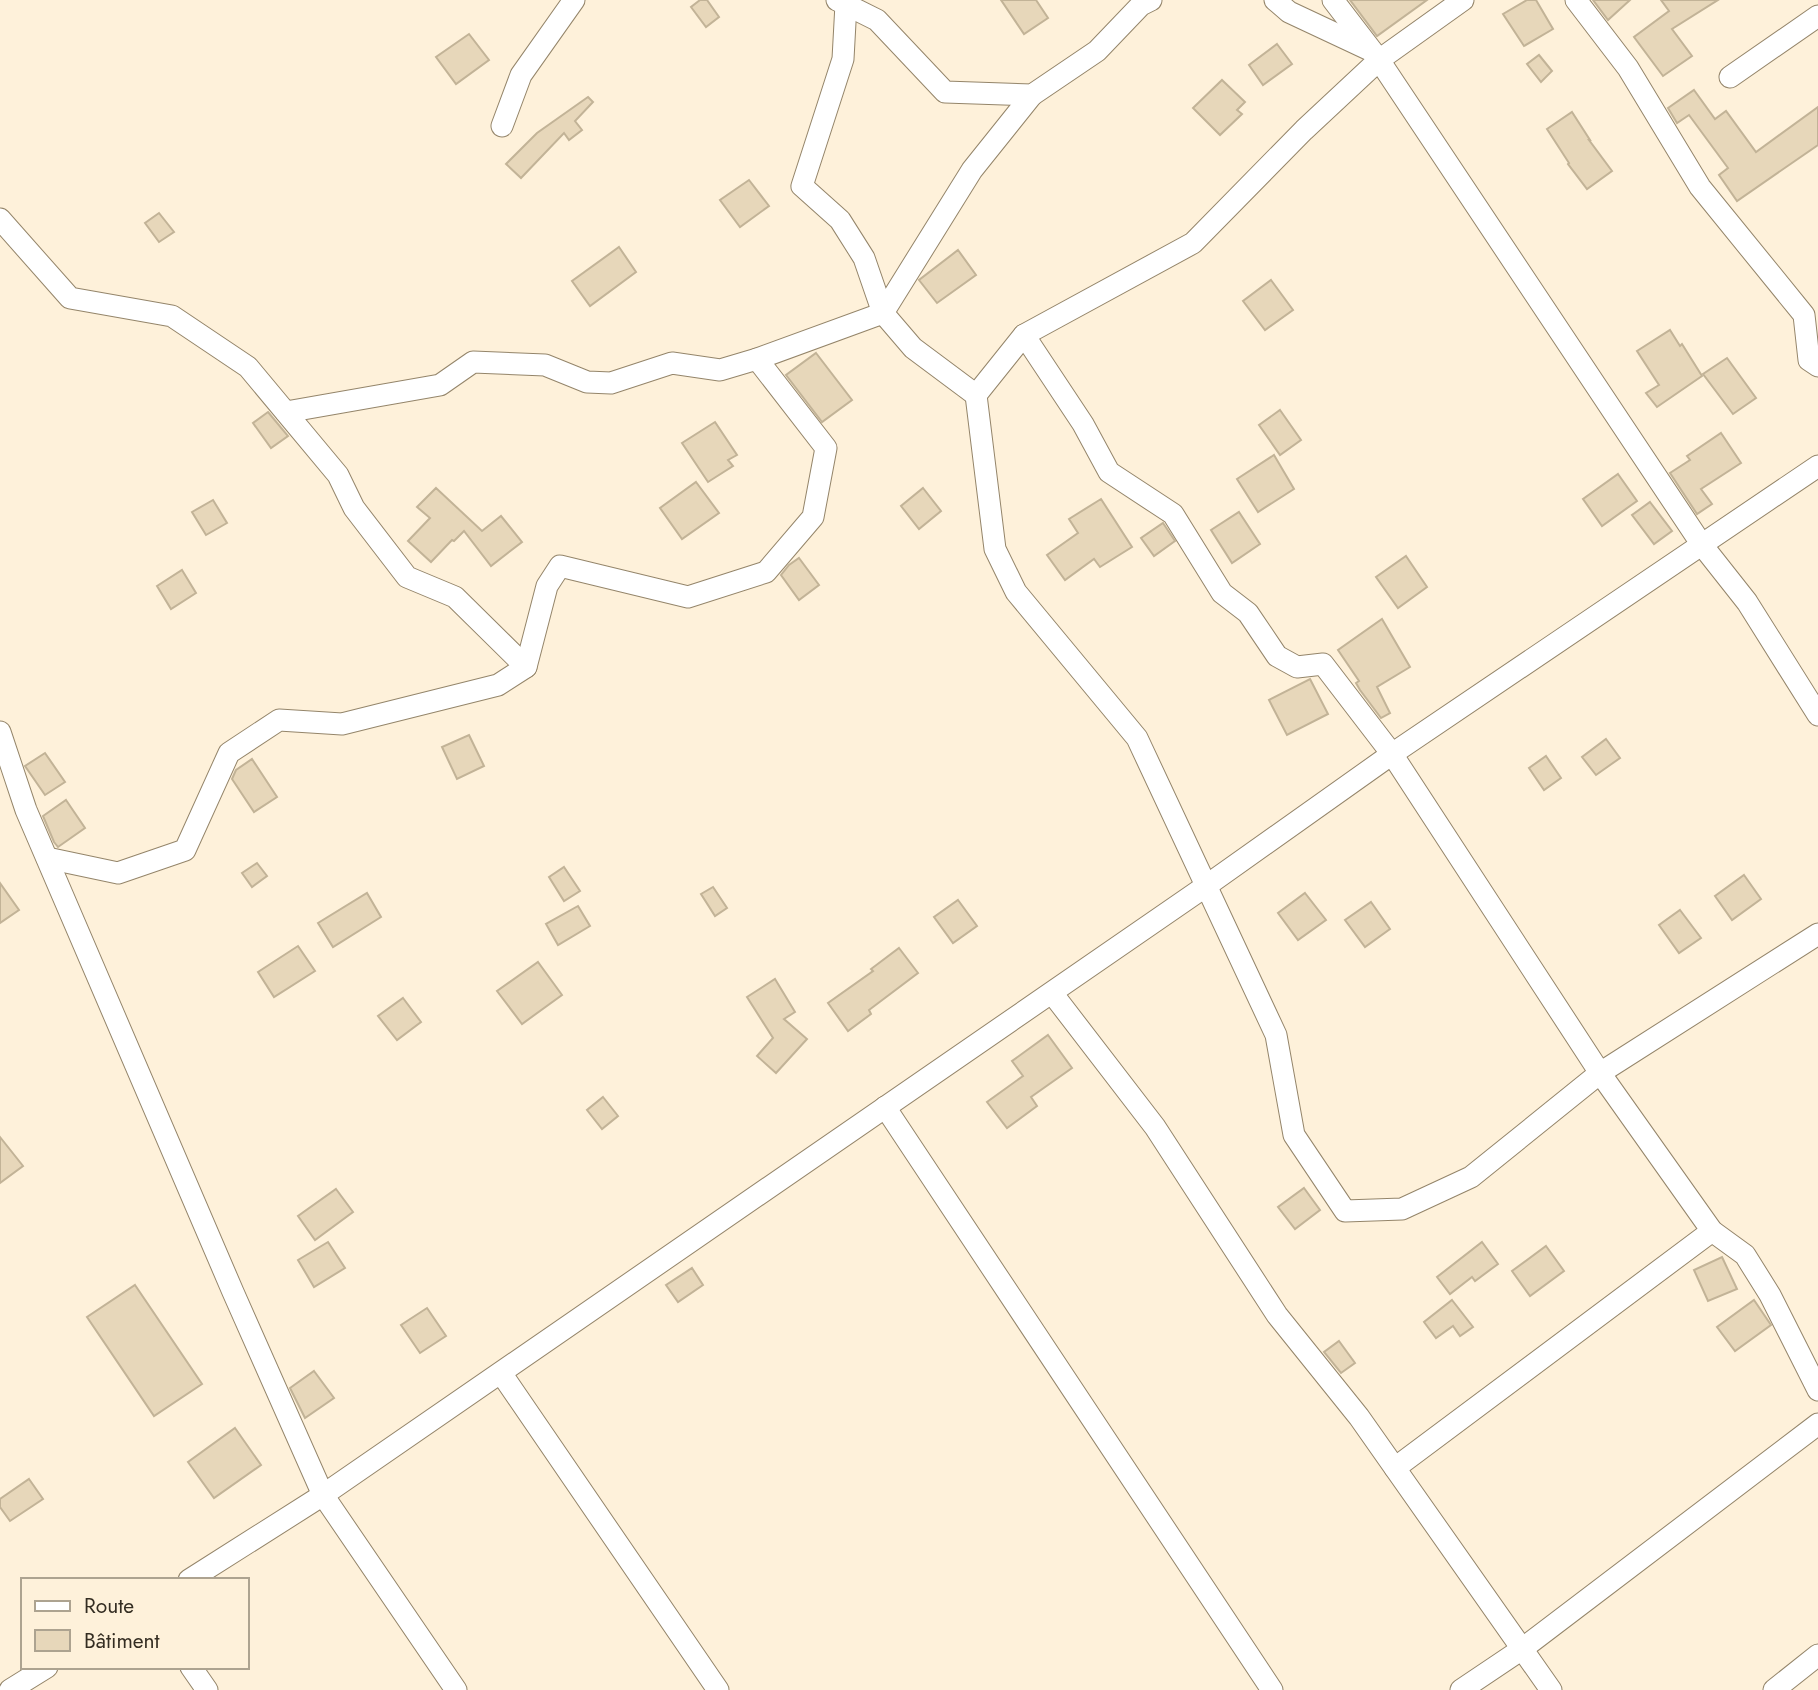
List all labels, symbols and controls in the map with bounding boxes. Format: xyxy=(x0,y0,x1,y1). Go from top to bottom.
legend xyxy=(21,1578,248,1669)
text: Route xyxy=(84,1591,134,1621)
text: Bâtiment xyxy=(84,1626,160,1656)

